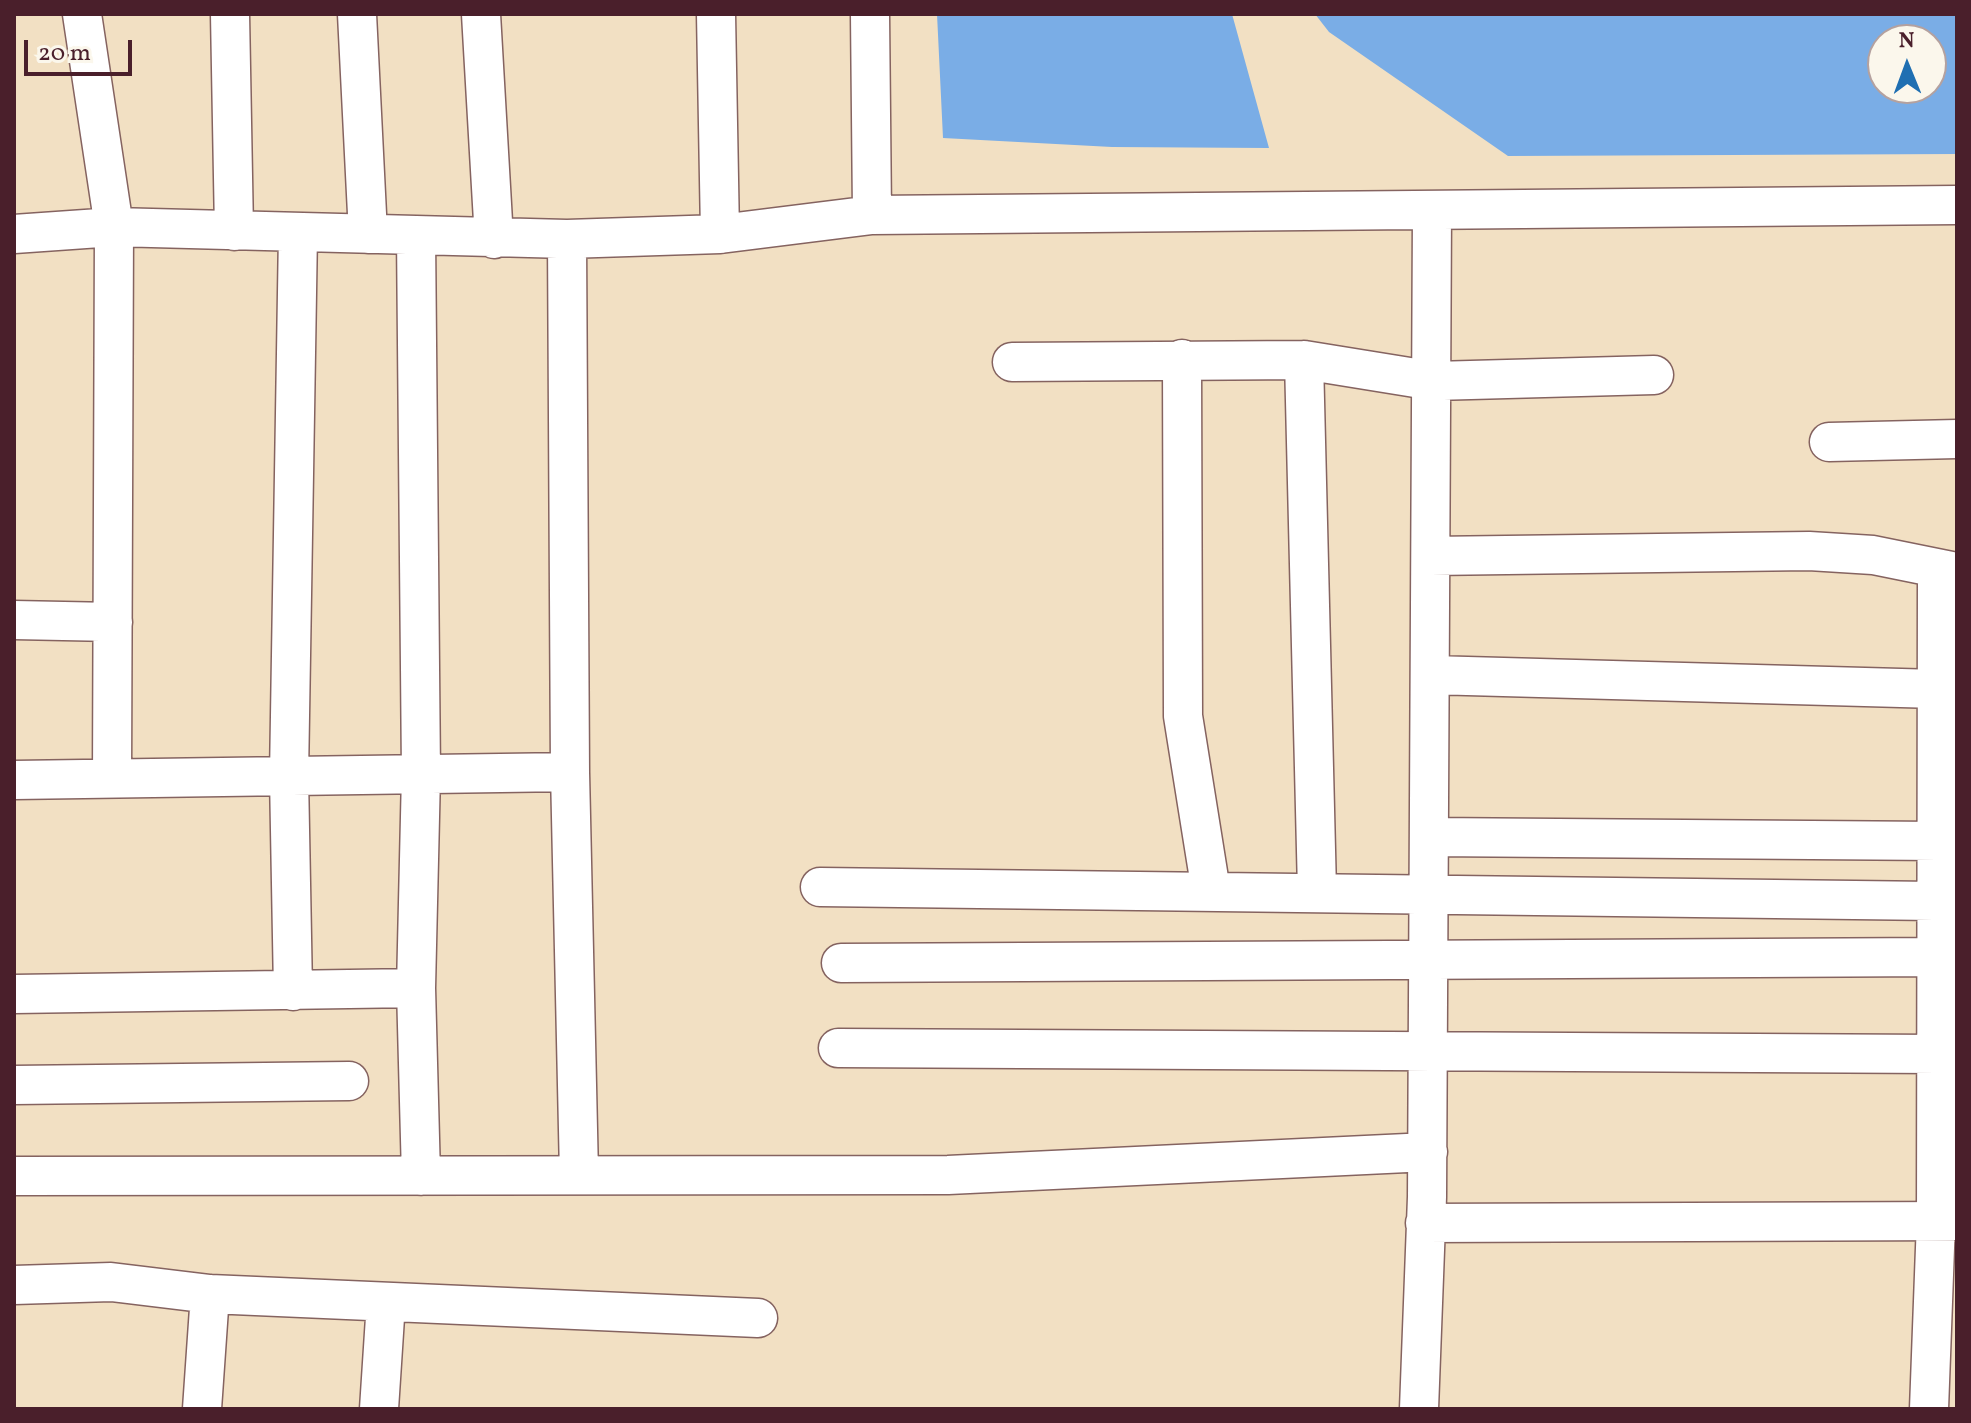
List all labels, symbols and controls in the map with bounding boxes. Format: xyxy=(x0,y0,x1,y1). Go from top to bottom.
scale bar xyxy=(28,24,136,74)
north arrow xyxy=(1867,24,1947,104)
text: N xyxy=(1898,26,1915,57)
text: 20 m xyxy=(38,37,91,71)

